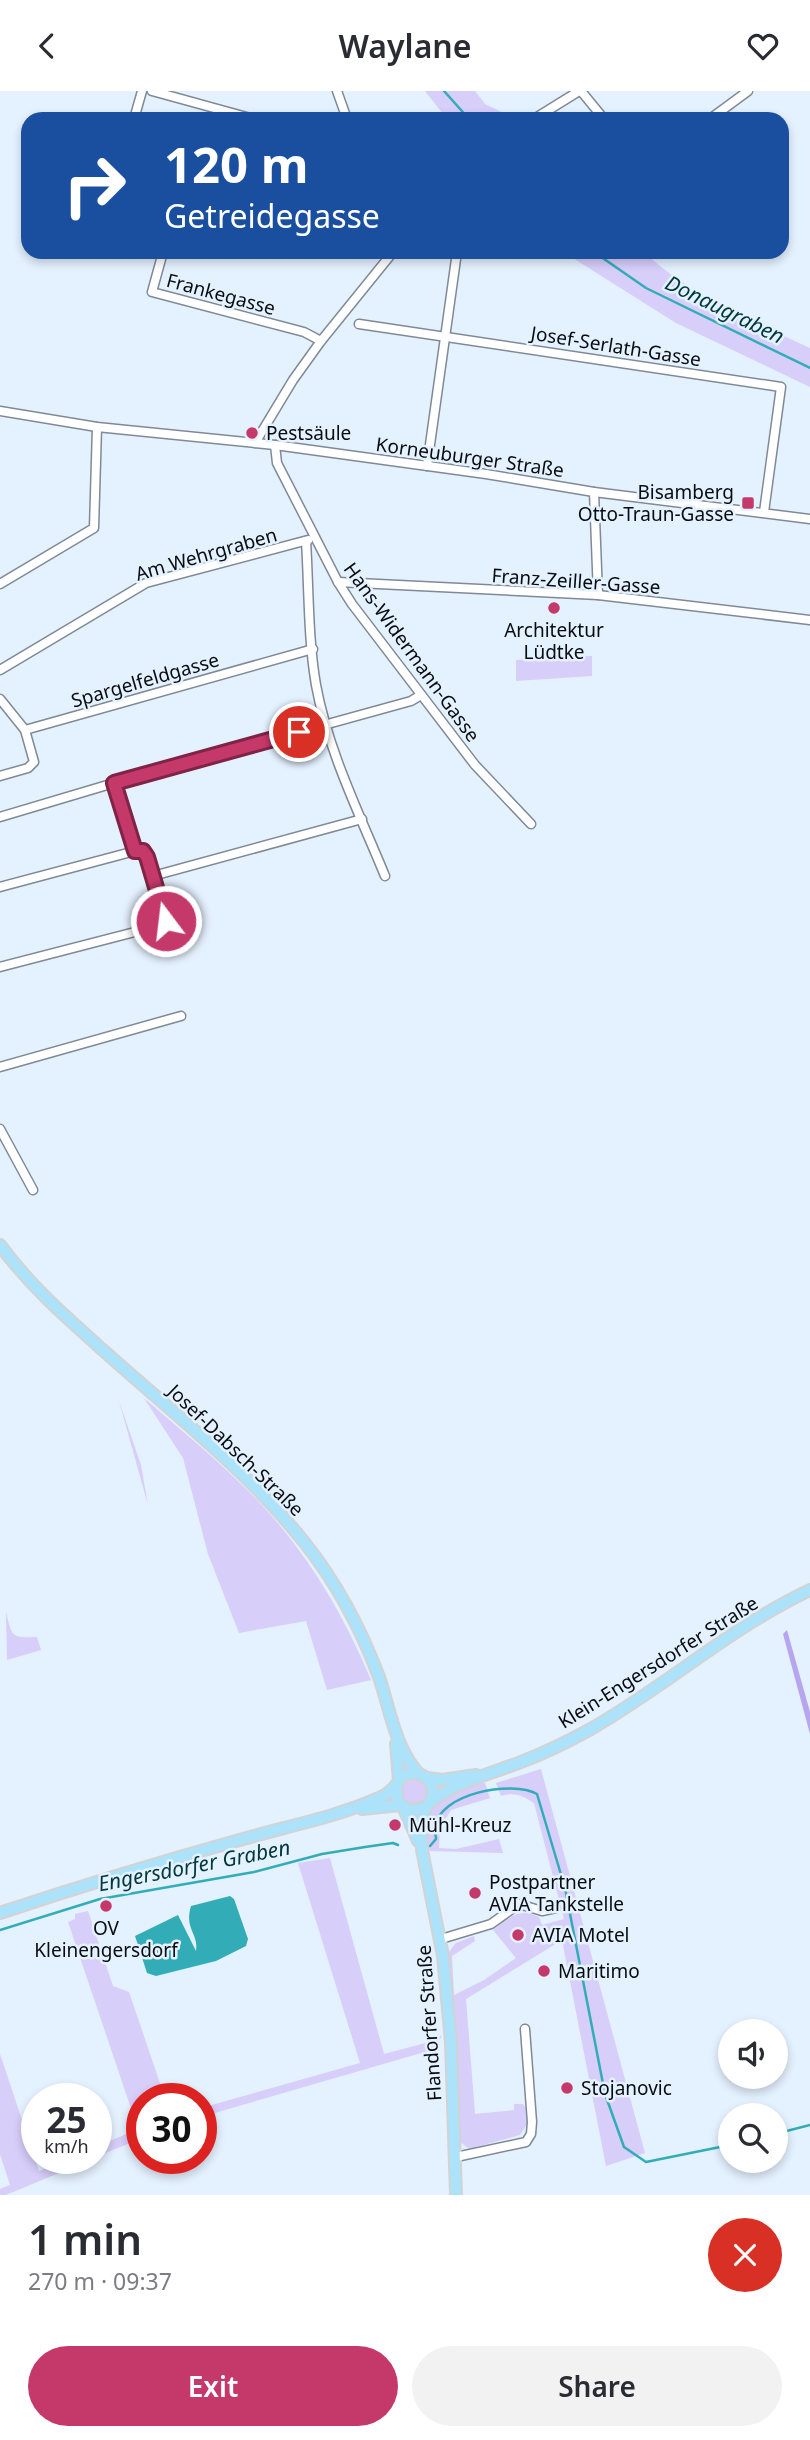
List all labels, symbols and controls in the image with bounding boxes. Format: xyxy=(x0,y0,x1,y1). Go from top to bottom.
text: Waylane xyxy=(338,24,472,67)
icon: back xyxy=(28,27,66,65)
icon: heart xyxy=(744,27,782,65)
text: 120 m xyxy=(164,131,309,197)
icon: right xyxy=(49,140,140,231)
text: Getreidegasse xyxy=(164,194,380,237)
street label: Frankegasse xyxy=(164,267,278,321)
water label: Donaugraben xyxy=(661,268,789,350)
street label: Josef-Serlath-Gasse xyxy=(527,319,703,372)
place label: Pestsäule xyxy=(266,420,351,446)
marker: Pestsäule xyxy=(244,425,260,441)
street label: Korneuburger Straße xyxy=(374,431,566,483)
place label: Bisamberg Otto-Traun-Gasse xyxy=(578,479,734,527)
marker: Bisamberg Otto-Traun-Gasse xyxy=(740,495,756,511)
street label: Am Wehrgraben xyxy=(132,521,280,587)
street label: Hans-Widermann-Gasse xyxy=(338,557,486,747)
street label: Franz-Zeiller-Gasse xyxy=(491,562,661,600)
marker: Architektur Lüdtke xyxy=(546,600,562,616)
place label: Architektur Lüdtke xyxy=(504,617,604,665)
street label: Spargelfeldgasse xyxy=(68,646,222,714)
pin xyxy=(269,702,329,762)
icon: arrive xyxy=(280,713,318,751)
position arrow xyxy=(129,884,203,958)
street label: Josef-Dabsch-Straße xyxy=(161,1377,310,1522)
street label: Klein-Engersdorfer Straße xyxy=(553,1590,763,1734)
place label: Mühl-Kreuz xyxy=(409,1812,511,1838)
marker: Mühl-Kreuz xyxy=(387,1817,403,1833)
water label: Engersdorfer Graben xyxy=(95,1833,293,1897)
place label: Postpartner AVIA Tankstelle xyxy=(489,1869,624,1917)
marker: Postpartner AVIA Tankstelle xyxy=(467,1885,483,1901)
marker: OV Kleinengersdorf xyxy=(98,1898,114,1914)
place label: OV Kleinengersdorf xyxy=(34,1915,179,1963)
place label: AVIA Motel xyxy=(532,1922,630,1948)
marker: AVIA Motel xyxy=(510,1927,526,1943)
street label: Flandorfer Straße xyxy=(411,1944,447,2102)
place label: Maritimo xyxy=(558,1958,640,1984)
marker: Maritimo xyxy=(536,1963,552,1979)
map controls xyxy=(718,2019,788,2173)
button: sound xyxy=(718,2019,788,2089)
place label: Stojanovic xyxy=(581,2075,672,2101)
marker: Stojanovic xyxy=(559,2080,575,2096)
speed limit sign: 30 xyxy=(126,2083,217,2174)
text: 25 xyxy=(46,2096,87,2143)
button: search xyxy=(718,2103,788,2173)
text: km/h xyxy=(44,2134,89,2158)
text: 1 min xyxy=(28,2210,142,2267)
button: close xyxy=(708,2218,782,2292)
text: 270 m · 09:37 xyxy=(28,2265,172,2297)
button: Exit xyxy=(28,2346,398,2426)
button: Share xyxy=(412,2346,782,2426)

